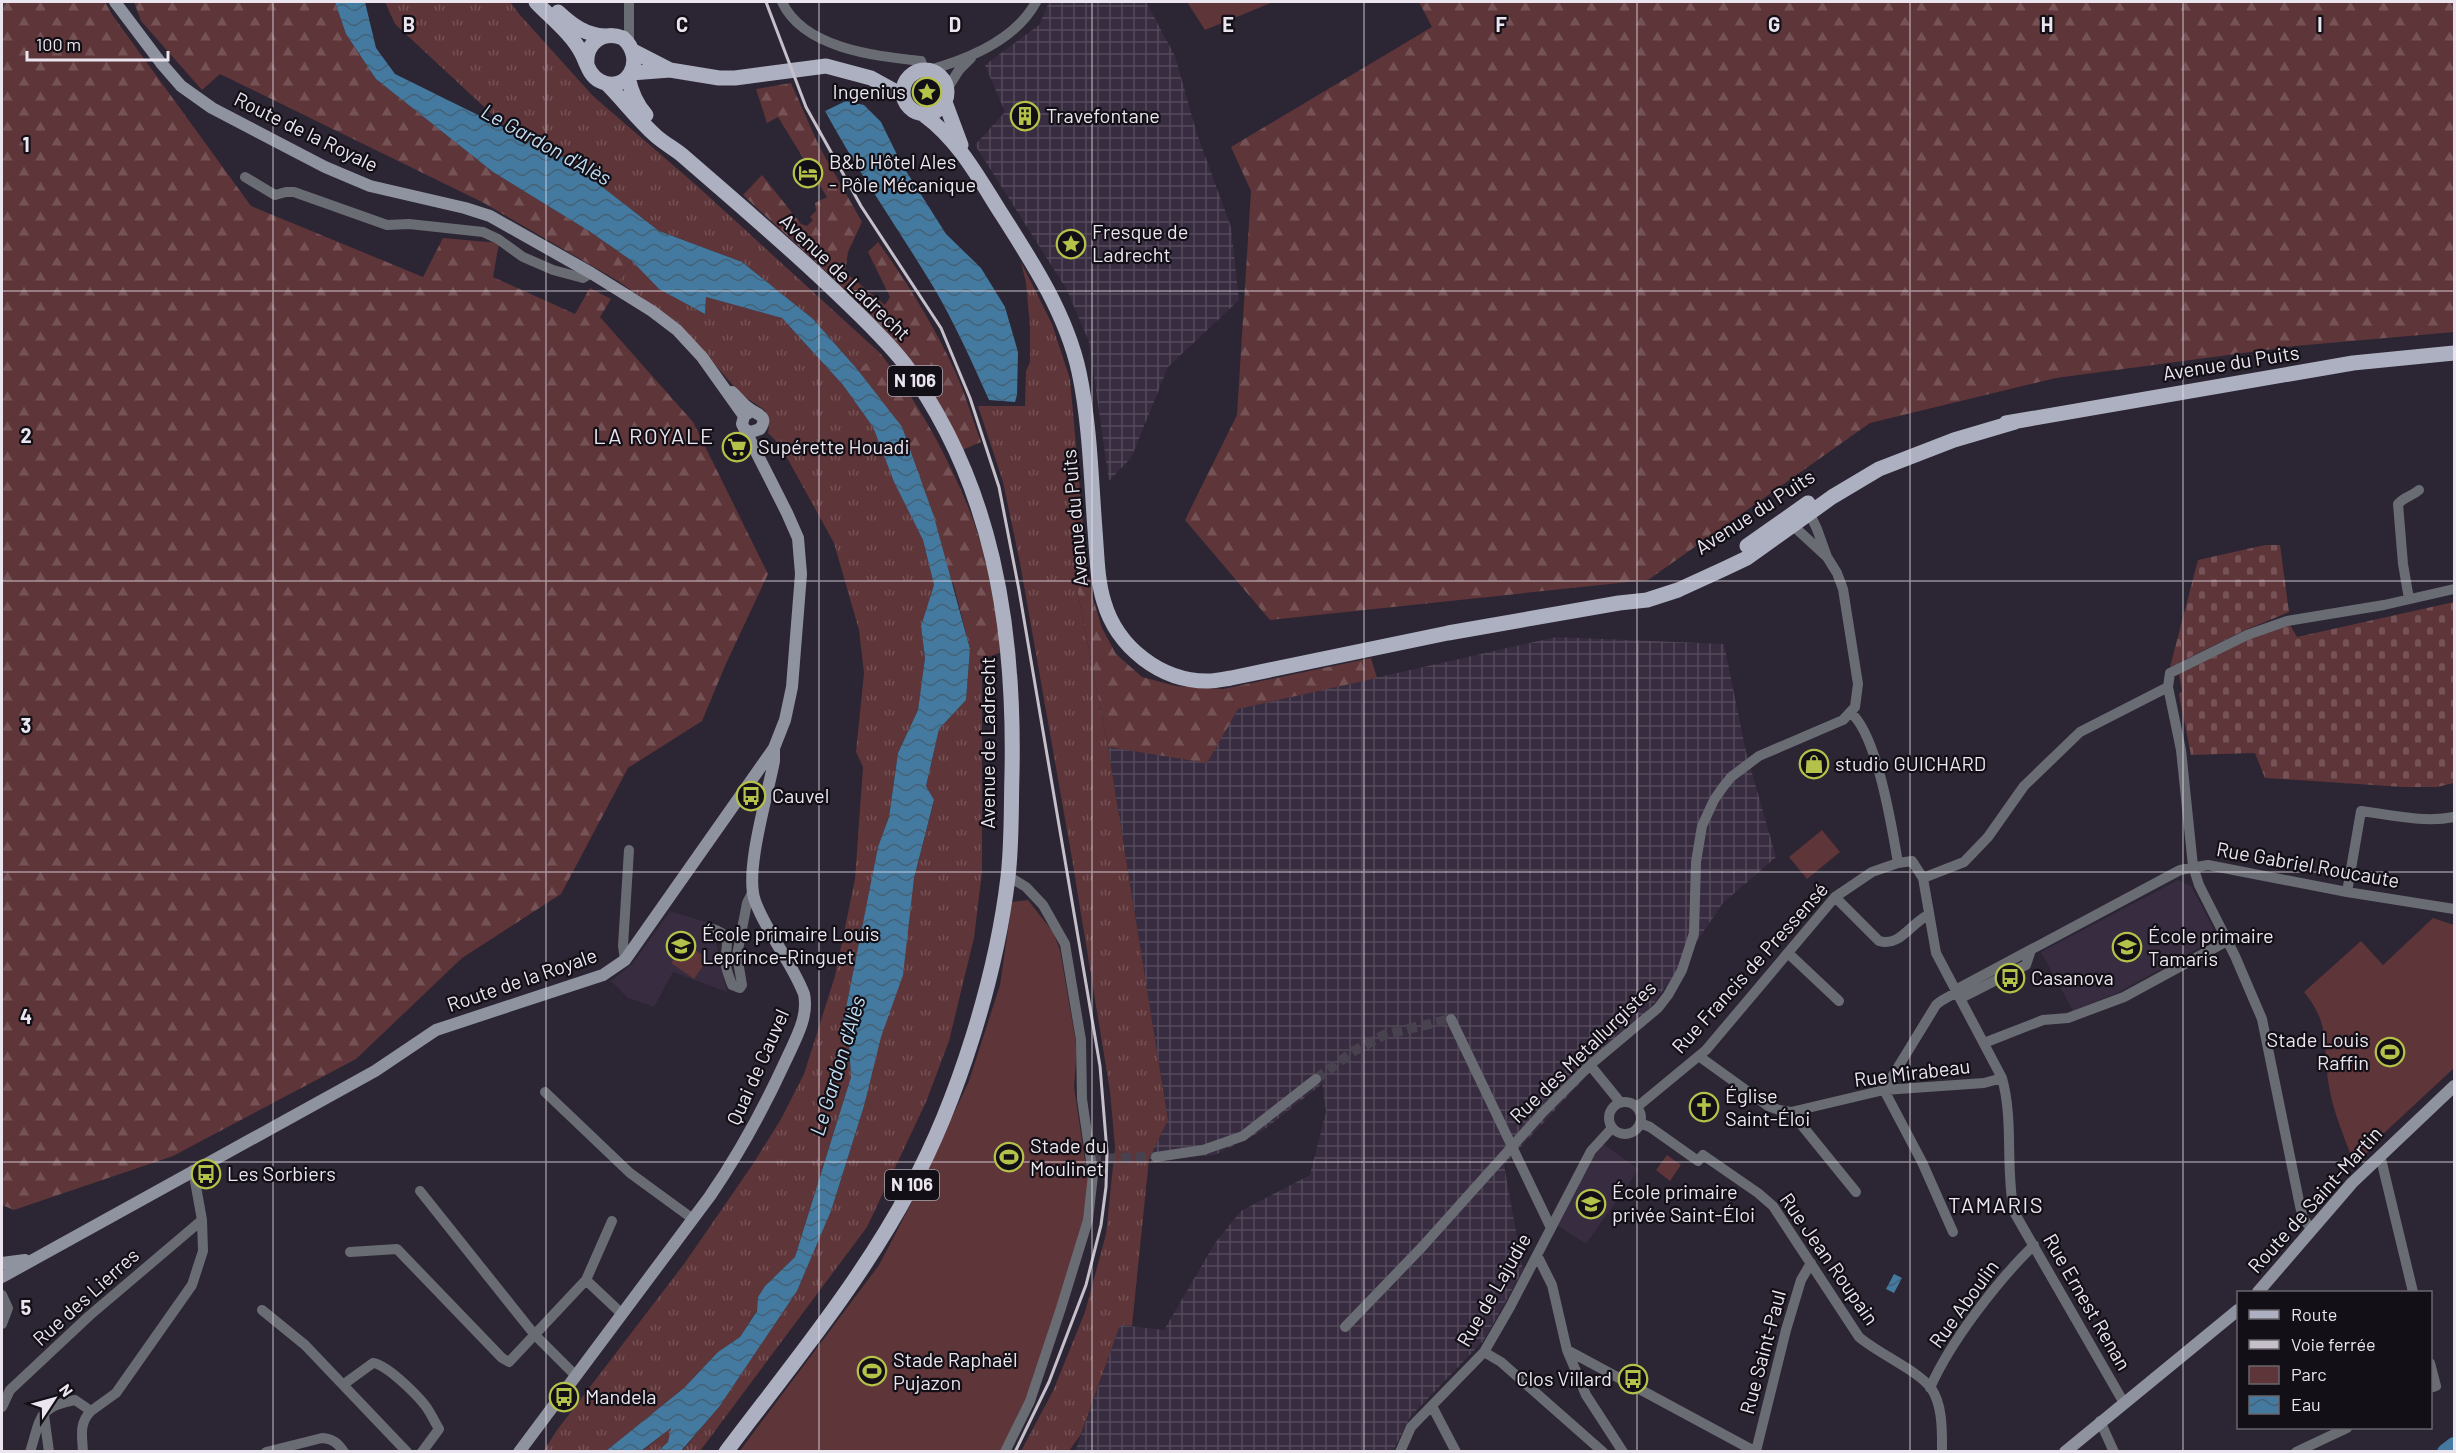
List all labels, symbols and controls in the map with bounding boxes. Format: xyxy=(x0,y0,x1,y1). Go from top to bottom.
text: B xyxy=(403,12,415,36)
text: C xyxy=(676,12,688,36)
text: D xyxy=(949,12,961,36)
text: E xyxy=(1222,12,1234,36)
text: F xyxy=(1495,12,1507,36)
text: G xyxy=(1768,12,1780,36)
text: H xyxy=(2041,12,2053,36)
text: I xyxy=(2317,12,2323,36)
scale bar xyxy=(27,24,168,62)
text: 100 m xyxy=(36,33,81,55)
place icon: Ingenius xyxy=(911,76,943,108)
place label: Ingenius xyxy=(832,79,906,103)
street label: Route de la Royale xyxy=(231,86,382,176)
water label: Le Gardon d'Alès xyxy=(477,98,616,190)
building icon: Travefontane xyxy=(1009,100,1041,132)
place label: Travefontane xyxy=(1046,103,1160,127)
text: 1 xyxy=(22,132,30,156)
place label: B&b Hôtel Ales - Pôle Mécanique xyxy=(829,149,976,196)
hotel icon: B&b Hôtel Ales - Pôle Mécanique xyxy=(792,157,824,189)
street label: Avenue de Ladrecht xyxy=(776,208,916,345)
place label: Fresque de Ladrecht xyxy=(1092,219,1188,266)
place icon: Fresque de Ladrecht xyxy=(1055,228,1087,260)
street label: Avenue du Puits xyxy=(2161,339,2301,385)
road number: N 106 xyxy=(888,366,942,396)
district label: LA ROYALE xyxy=(593,422,715,448)
text: 2 xyxy=(20,423,32,447)
supermarket icon: Supérette Houadi xyxy=(721,431,753,463)
place label: Supérette Houadi xyxy=(758,434,910,458)
street label: Avenue du Puits xyxy=(1056,448,1092,588)
street label: Avenue du Puits xyxy=(1690,464,1819,559)
street label: Avenue de Ladrecht xyxy=(975,657,999,829)
text: 3 xyxy=(21,713,31,737)
shop icon: studio GUICHARD xyxy=(1798,748,1830,780)
place label: studio GUICHARD xyxy=(1835,751,1986,775)
bus stop icon: Cauvel xyxy=(735,780,767,812)
place label: Cauvel xyxy=(772,783,829,807)
street label: Rue Gabriel Roucaute xyxy=(2215,836,2402,892)
street label: Rue Francis de Pressensé xyxy=(1666,877,1832,1058)
place label: École primaire Louis Leprince-Ringuet xyxy=(702,921,879,968)
place label: École primaire Tamaris xyxy=(2148,923,2274,970)
school or university icon: École primaire Louis Leprince-Ringuet xyxy=(665,930,697,962)
school or university icon: École primaire Tamaris xyxy=(2111,931,2143,963)
street label: Route de la Royale xyxy=(444,942,600,1016)
bus stop icon: Casanova xyxy=(1994,962,2026,994)
place label: Casanova xyxy=(2031,965,2114,989)
street label: Rue des Metallurgistes xyxy=(1504,975,1661,1127)
water label: Le Gardon d'Alès xyxy=(803,993,870,1138)
text: 4 xyxy=(20,1004,32,1028)
street label: Quai de Cauvel xyxy=(721,1005,793,1128)
place label: Stade Louis Raffin xyxy=(2267,1027,2369,1074)
sports icon: Stade Louis Raffin xyxy=(2374,1036,2406,1068)
street label: Rue Mirabeau xyxy=(1852,1053,1971,1091)
place label: Église Saint-Éloi xyxy=(1725,1083,1810,1130)
church icon: Église Saint-Éloi xyxy=(1688,1091,1720,1123)
street label: Route de Saint-Martin xyxy=(2242,1121,2386,1278)
place label: Stade du Moulinet xyxy=(1030,1133,1106,1180)
sports icon: Stade du Moulinet xyxy=(993,1141,1025,1173)
bus stop icon: Les Sorbiers xyxy=(190,1158,222,1190)
place label: Les Sorbiers xyxy=(227,1161,336,1185)
road number: N 106 xyxy=(885,1170,939,1200)
place label: École primaire privée Saint-Éloi xyxy=(1612,1179,1755,1226)
school or university icon: École primaire privée Saint-Éloi xyxy=(1575,1188,1607,1220)
street label: Rue Jean Roupain xyxy=(1775,1188,1884,1329)
district label: TAMARIS xyxy=(1948,1191,2044,1217)
street label: Rue de Lajudie xyxy=(1451,1228,1535,1351)
street label: Rue Ernest Renan xyxy=(2039,1229,2137,1374)
street label: Rue des Lierres xyxy=(27,1242,143,1350)
street label: Rue Aboulin xyxy=(1923,1255,2003,1352)
street label: Rue Saint-Paul xyxy=(1734,1287,1790,1416)
legend xyxy=(2237,1291,2432,1429)
text: 5 xyxy=(21,1295,32,1319)
text: Route xyxy=(2291,1303,2337,1325)
text: Voie ferrée xyxy=(2291,1333,2376,1355)
place label: Stade Raphaël Pujazon xyxy=(893,1347,1018,1394)
sports icon: Stade Raphaël Pujazon xyxy=(856,1355,888,1387)
bus stop icon: Clos Villard xyxy=(1617,1363,1649,1395)
text: Parc xyxy=(2291,1363,2327,1385)
place label: Clos Villard xyxy=(1516,1366,1612,1390)
north arrow xyxy=(24,1369,84,1429)
text: N xyxy=(56,1380,77,1400)
bus stop icon: Mandela xyxy=(548,1381,580,1413)
place label: Mandela xyxy=(585,1384,657,1408)
text: Eau xyxy=(2291,1393,2321,1415)

